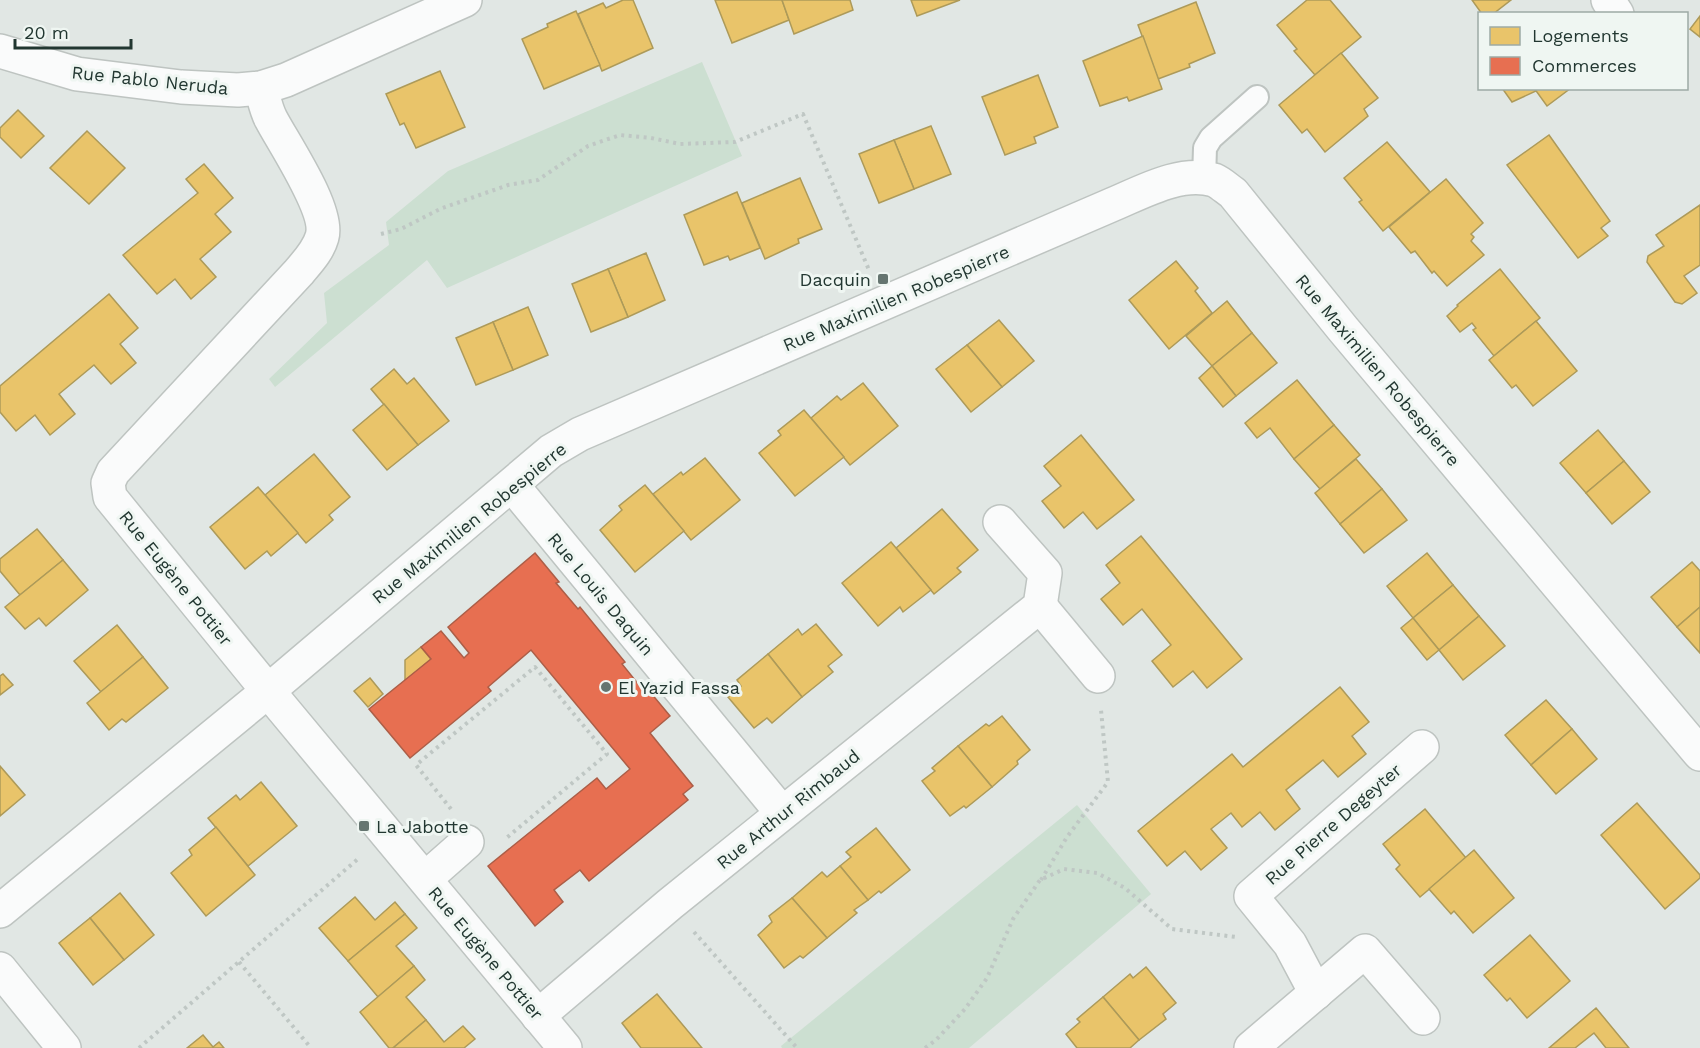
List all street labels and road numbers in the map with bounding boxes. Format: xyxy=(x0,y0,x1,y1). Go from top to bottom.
street label: Rue Pablo Neruda xyxy=(70,61,230,99)
street label: Rue Maximilien Robespierre xyxy=(780,241,1012,355)
street label: Rue Maximilien Robespierre xyxy=(1292,270,1464,470)
street label: Rue Maximilien Robespierre xyxy=(368,438,570,608)
street label: Rue Eugène Pottier xyxy=(115,506,237,650)
street label: Rue Louis Daquin xyxy=(544,528,658,660)
street label: Rue Arthur Rimbaud xyxy=(712,745,864,873)
street label: Rue Pierre Degeyter xyxy=(1260,759,1406,889)
street label: Rue Eugène Pottier xyxy=(424,882,548,1024)

